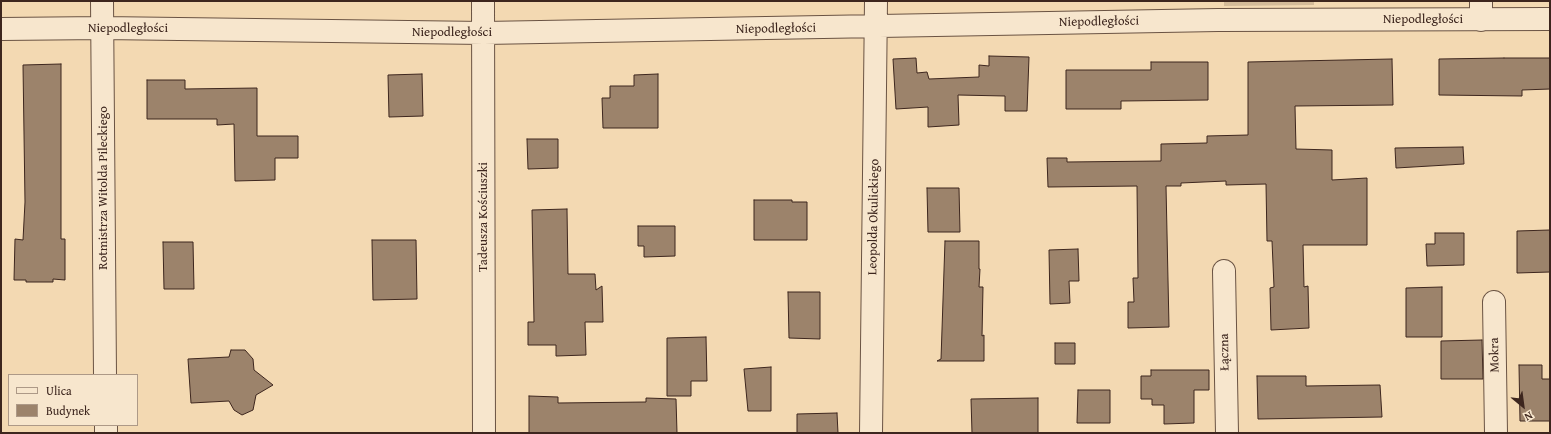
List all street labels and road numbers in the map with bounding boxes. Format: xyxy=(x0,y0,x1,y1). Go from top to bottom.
street label: Niepodległości xyxy=(1383,12,1463,28)
street label: Niepodległości xyxy=(1059,14,1139,30)
street label: Niepodległości xyxy=(88,21,168,37)
street label: Niepodległości xyxy=(736,21,816,37)
street label: Niepodległości xyxy=(412,25,492,41)
street label: Rotmistrza Witolda Pileckiego xyxy=(96,106,112,270)
street label: Leopolda Okulickiego xyxy=(865,159,883,275)
street label: Tadeusza Kościuszki xyxy=(476,162,492,272)
street label: Łączna xyxy=(1217,333,1233,371)
street label: Mokra xyxy=(1487,337,1503,373)

